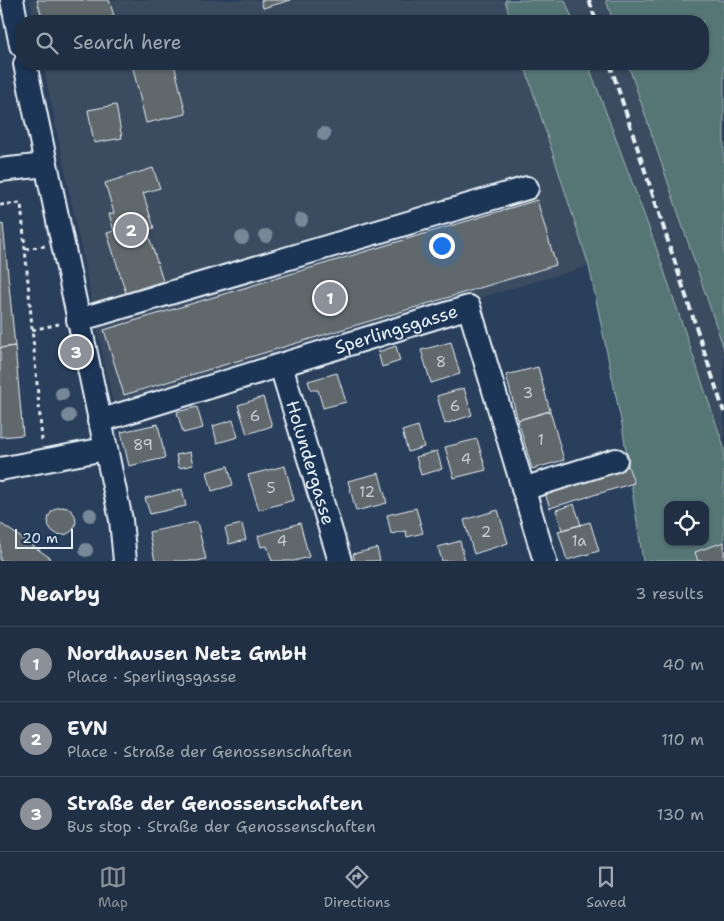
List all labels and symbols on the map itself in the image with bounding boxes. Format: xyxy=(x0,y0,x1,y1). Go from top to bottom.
pin: 2 xyxy=(115,211,147,249)
your location xyxy=(429,233,455,259)
pin: 1 xyxy=(314,279,346,317)
street label: Sperlingsgasse xyxy=(332,299,461,360)
pin: 3 xyxy=(60,333,92,371)
house number: 8 xyxy=(436,352,446,372)
house number: 3 xyxy=(523,383,533,403)
house number: 6 xyxy=(450,396,460,416)
street label: Holundergasse xyxy=(280,398,340,528)
house number: 6 xyxy=(250,406,260,426)
house number: 1 xyxy=(538,430,544,450)
house number: 89 xyxy=(133,435,153,455)
house number: 4 xyxy=(461,449,471,469)
house number: 5 xyxy=(266,478,276,498)
house number: 12 xyxy=(359,482,375,502)
house number: 2 xyxy=(481,522,491,542)
scale bar xyxy=(15,526,72,549)
house number: 4 xyxy=(277,531,287,551)
house number: 1a xyxy=(571,531,587,551)

